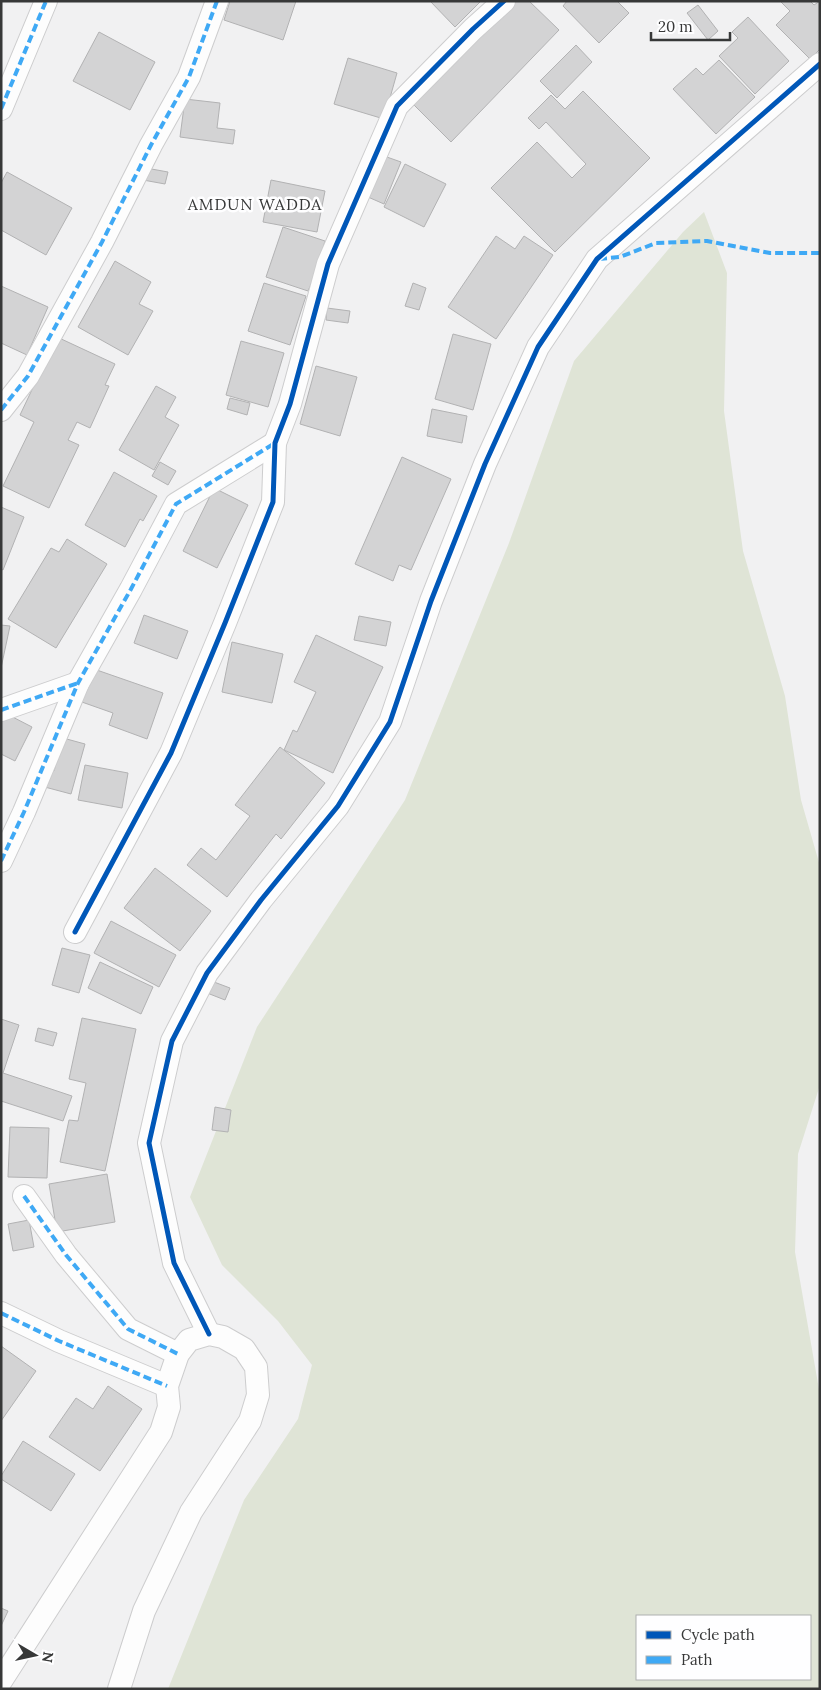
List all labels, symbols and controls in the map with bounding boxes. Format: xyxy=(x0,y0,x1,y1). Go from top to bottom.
scale bar xyxy=(651,10,730,42)
text: 20 m xyxy=(658,17,693,36)
district label: AMDUN WADDA xyxy=(187,194,322,214)
legend xyxy=(636,1615,811,1680)
text: Cycle path xyxy=(681,1625,755,1644)
north arrow xyxy=(10,1630,60,1680)
text: N xyxy=(38,1650,58,1664)
text: Path xyxy=(681,1650,712,1669)

